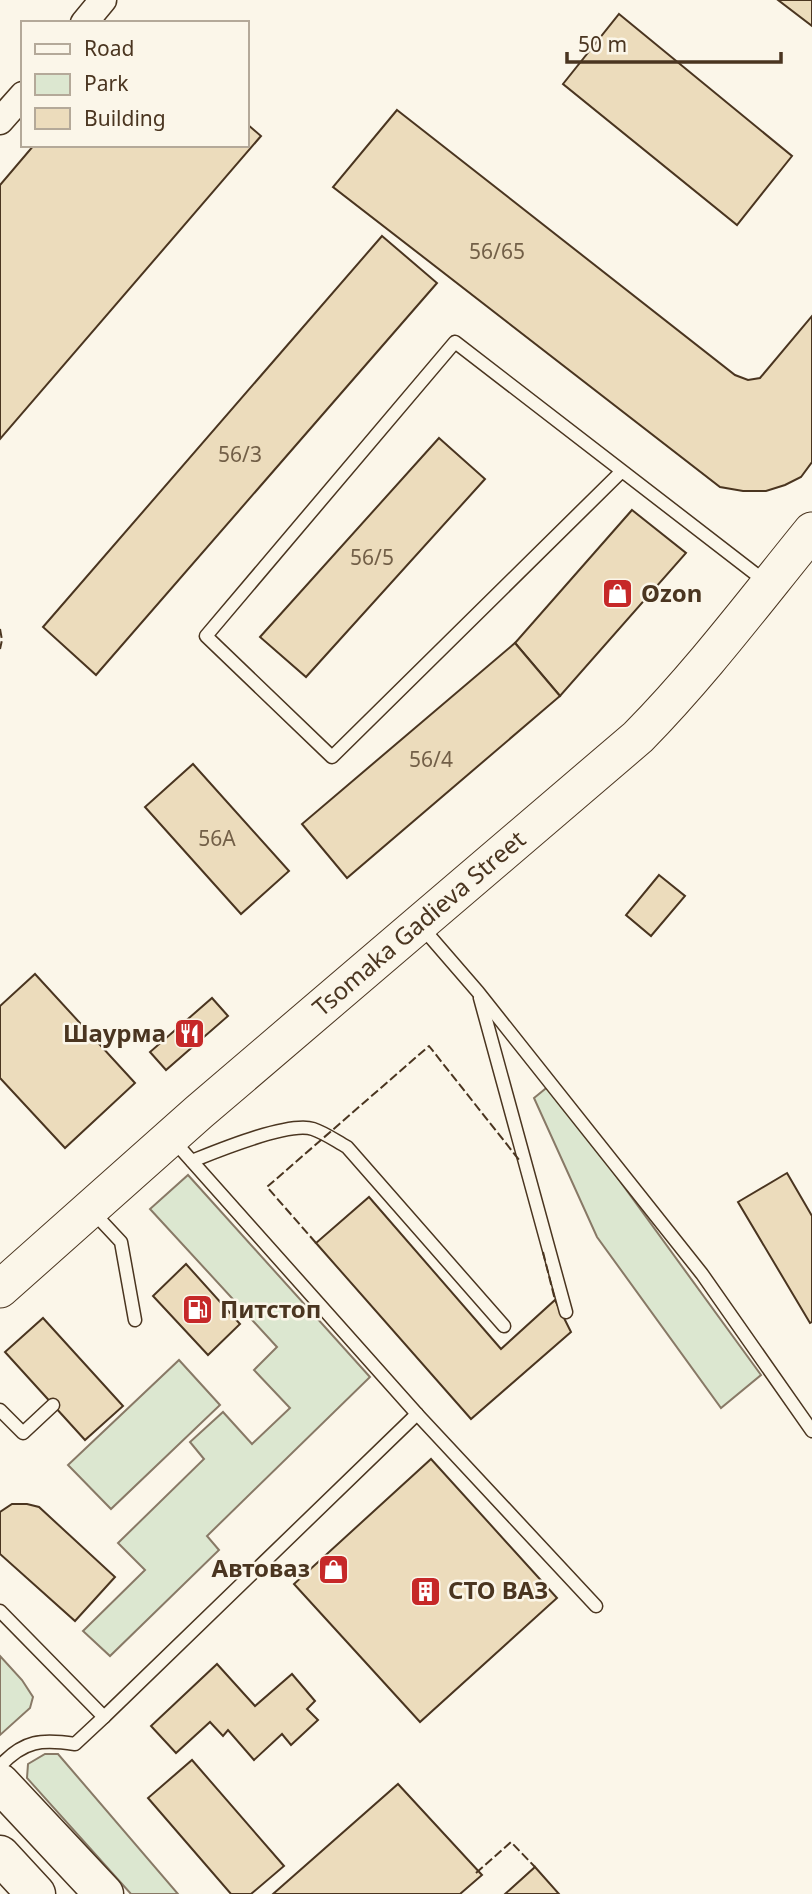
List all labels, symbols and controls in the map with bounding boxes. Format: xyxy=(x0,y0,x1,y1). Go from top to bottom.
legend xyxy=(21,21,248,147)
scale bar xyxy=(567,21,780,65)
text: 50 m xyxy=(578,30,627,58)
text: Road xyxy=(84,34,134,62)
text: Park xyxy=(84,69,129,97)
text: Building xyxy=(84,104,166,132)
house number: 56/65 xyxy=(469,237,525,265)
house number: 56/3 xyxy=(218,440,262,468)
house number: 56/5 xyxy=(350,543,394,571)
place label: Ozon xyxy=(641,576,702,609)
shop icon: Ozon xyxy=(601,577,635,611)
house number: 56/4 xyxy=(409,745,453,773)
street label: Tsomaka Gadieva Street xyxy=(305,822,532,1023)
house number: 56А xyxy=(198,824,236,852)
place label: Шаурма xyxy=(63,1016,166,1049)
restaurant icon: Шаурма xyxy=(172,1017,206,1051)
place label: Питстоп xyxy=(220,1292,321,1325)
fuel station icon: Питстоп xyxy=(180,1293,214,1327)
place label: Автоваз xyxy=(212,1551,310,1584)
shop icon: Автоваз xyxy=(316,1552,350,1586)
place label: СТО ВАЗ xyxy=(448,1573,548,1606)
building icon: СТО ВАЗ xyxy=(408,1574,442,1608)

